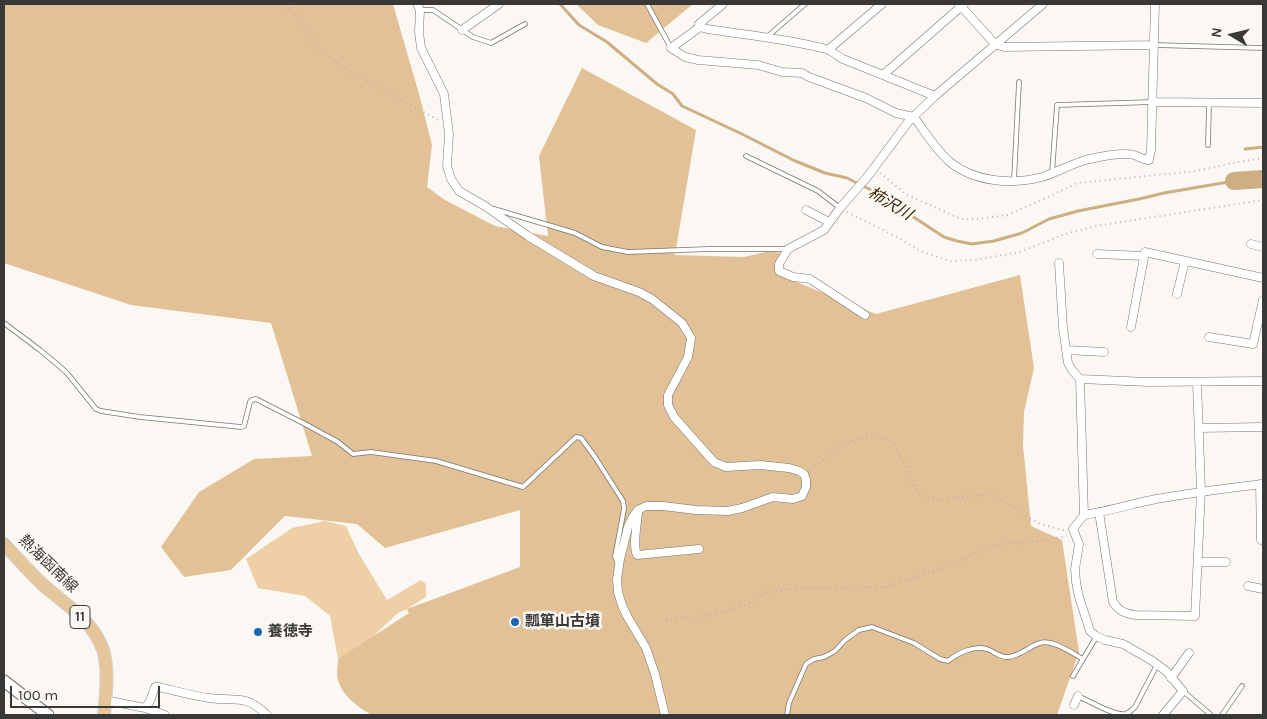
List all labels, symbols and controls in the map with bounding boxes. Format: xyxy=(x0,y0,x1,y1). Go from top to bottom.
north arrow xyxy=(1207,10,1257,60)
text: N xyxy=(1208,26,1226,39)
water label: 柿沢川 xyxy=(864,183,916,225)
street label: 熱海函南線 xyxy=(15,531,81,597)
road number: 11 xyxy=(70,606,90,628)
place label: 瓢箪山古墳 xyxy=(525,613,600,631)
marker: 瓢箪山古墳 xyxy=(509,616,521,628)
place label: 養徳寺 xyxy=(268,623,313,641)
marker: 養徳寺 xyxy=(252,626,264,638)
scale bar xyxy=(12,676,162,708)
text: 100 m xyxy=(18,686,58,704)

